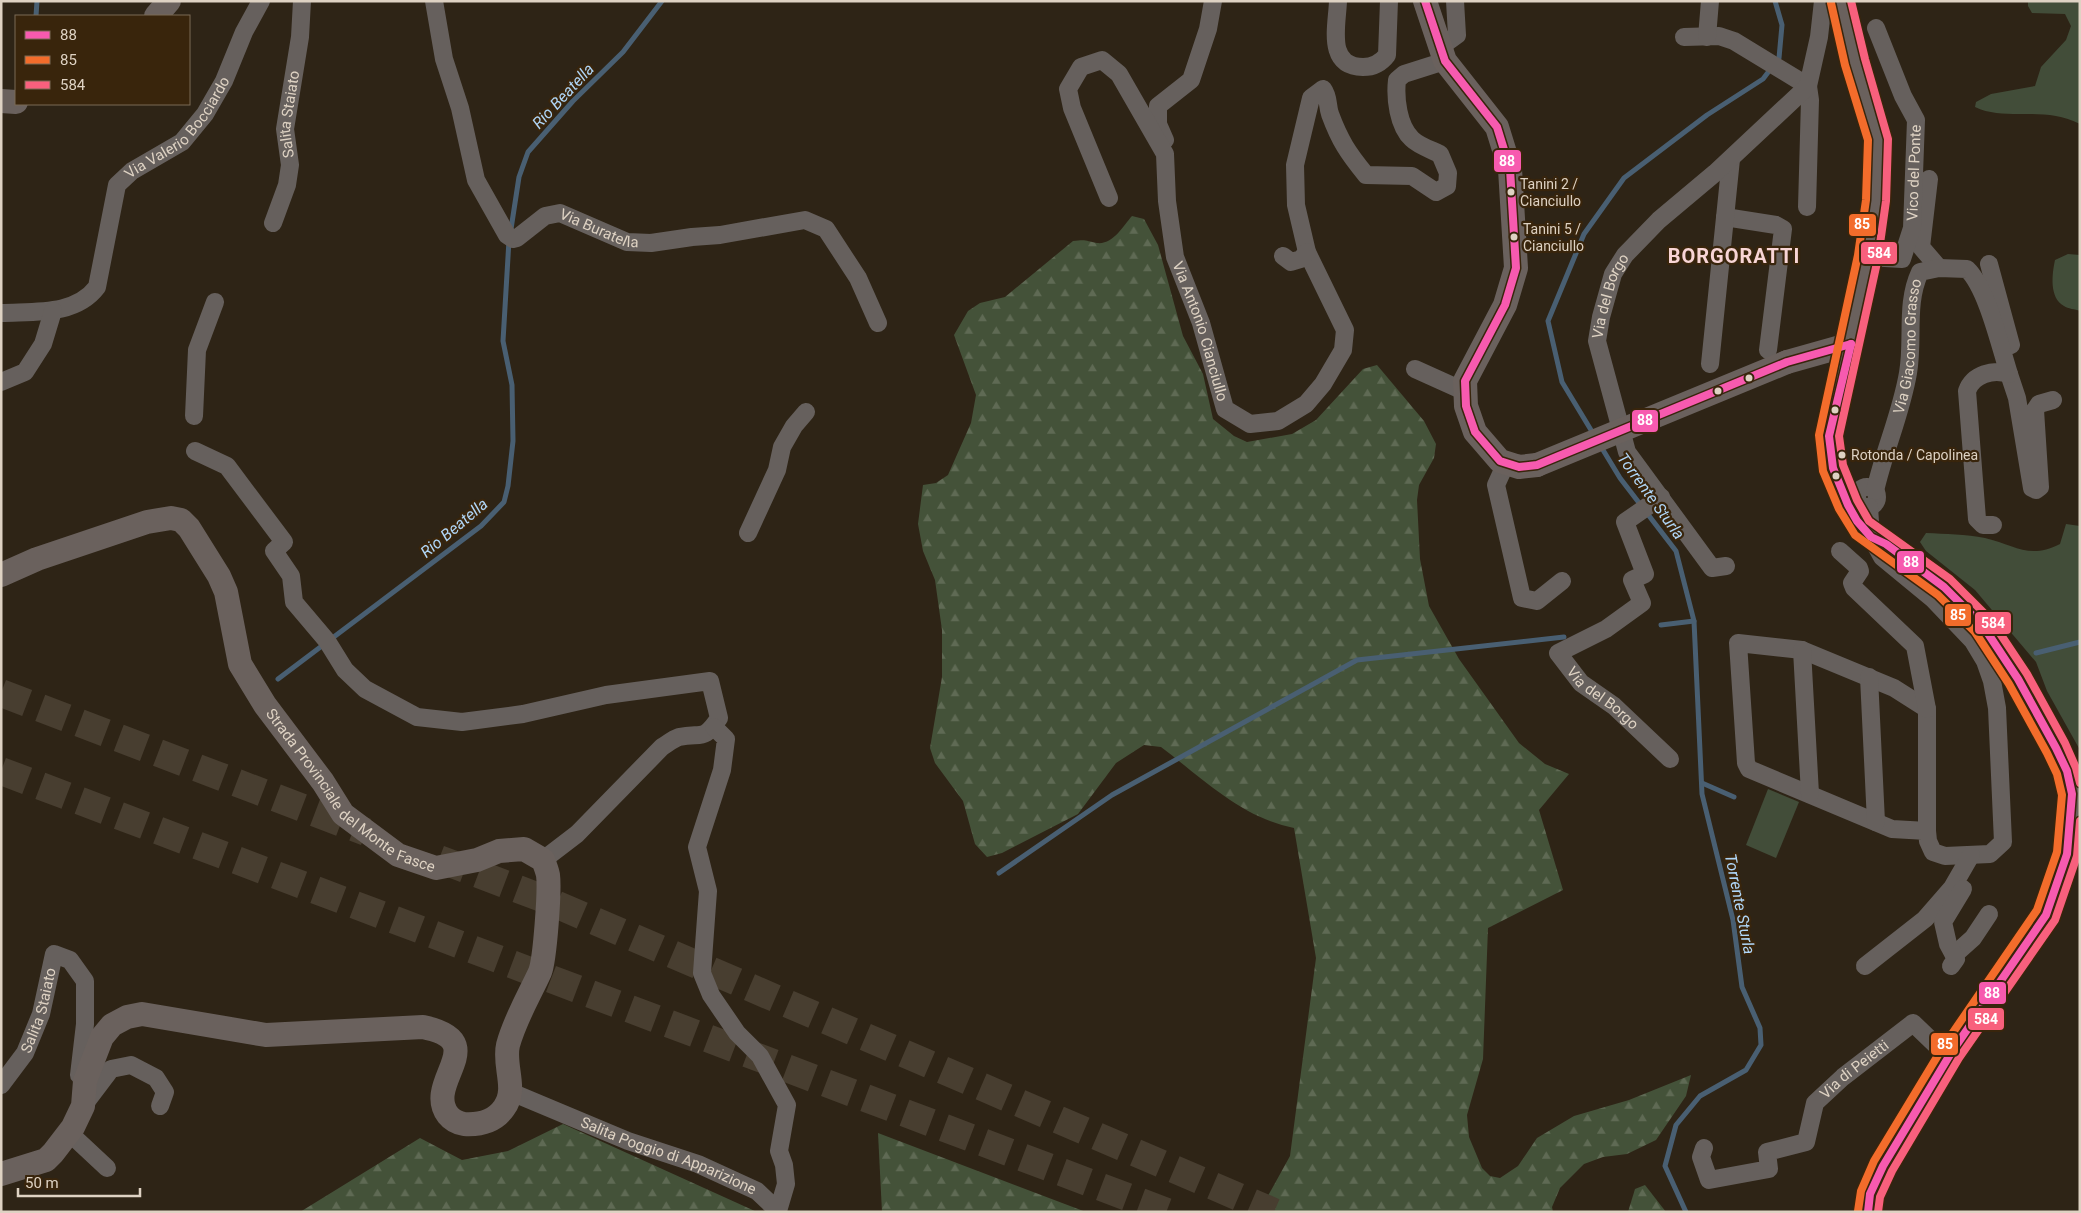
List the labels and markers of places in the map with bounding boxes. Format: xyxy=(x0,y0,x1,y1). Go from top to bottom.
place label: Tanini 2 / Cianciullo xyxy=(1520,176,1581,209)
marker: Tanini 2 / Cianciullo xyxy=(1506,187,1516,197)
place label: Tanini 5 / Cianciullo xyxy=(1523,221,1584,254)
marker: Tanini 5 / Cianciullo xyxy=(1509,232,1519,242)
unlabelled marker xyxy=(1744,373,1754,383)
unlabelled marker xyxy=(1713,386,1723,396)
unlabelled marker xyxy=(1830,405,1840,415)
place label: Rotonda / Capolinea xyxy=(1851,447,1978,463)
marker: Rotonda / Capolinea xyxy=(1837,450,1847,460)
unlabelled marker xyxy=(1831,471,1841,481)

